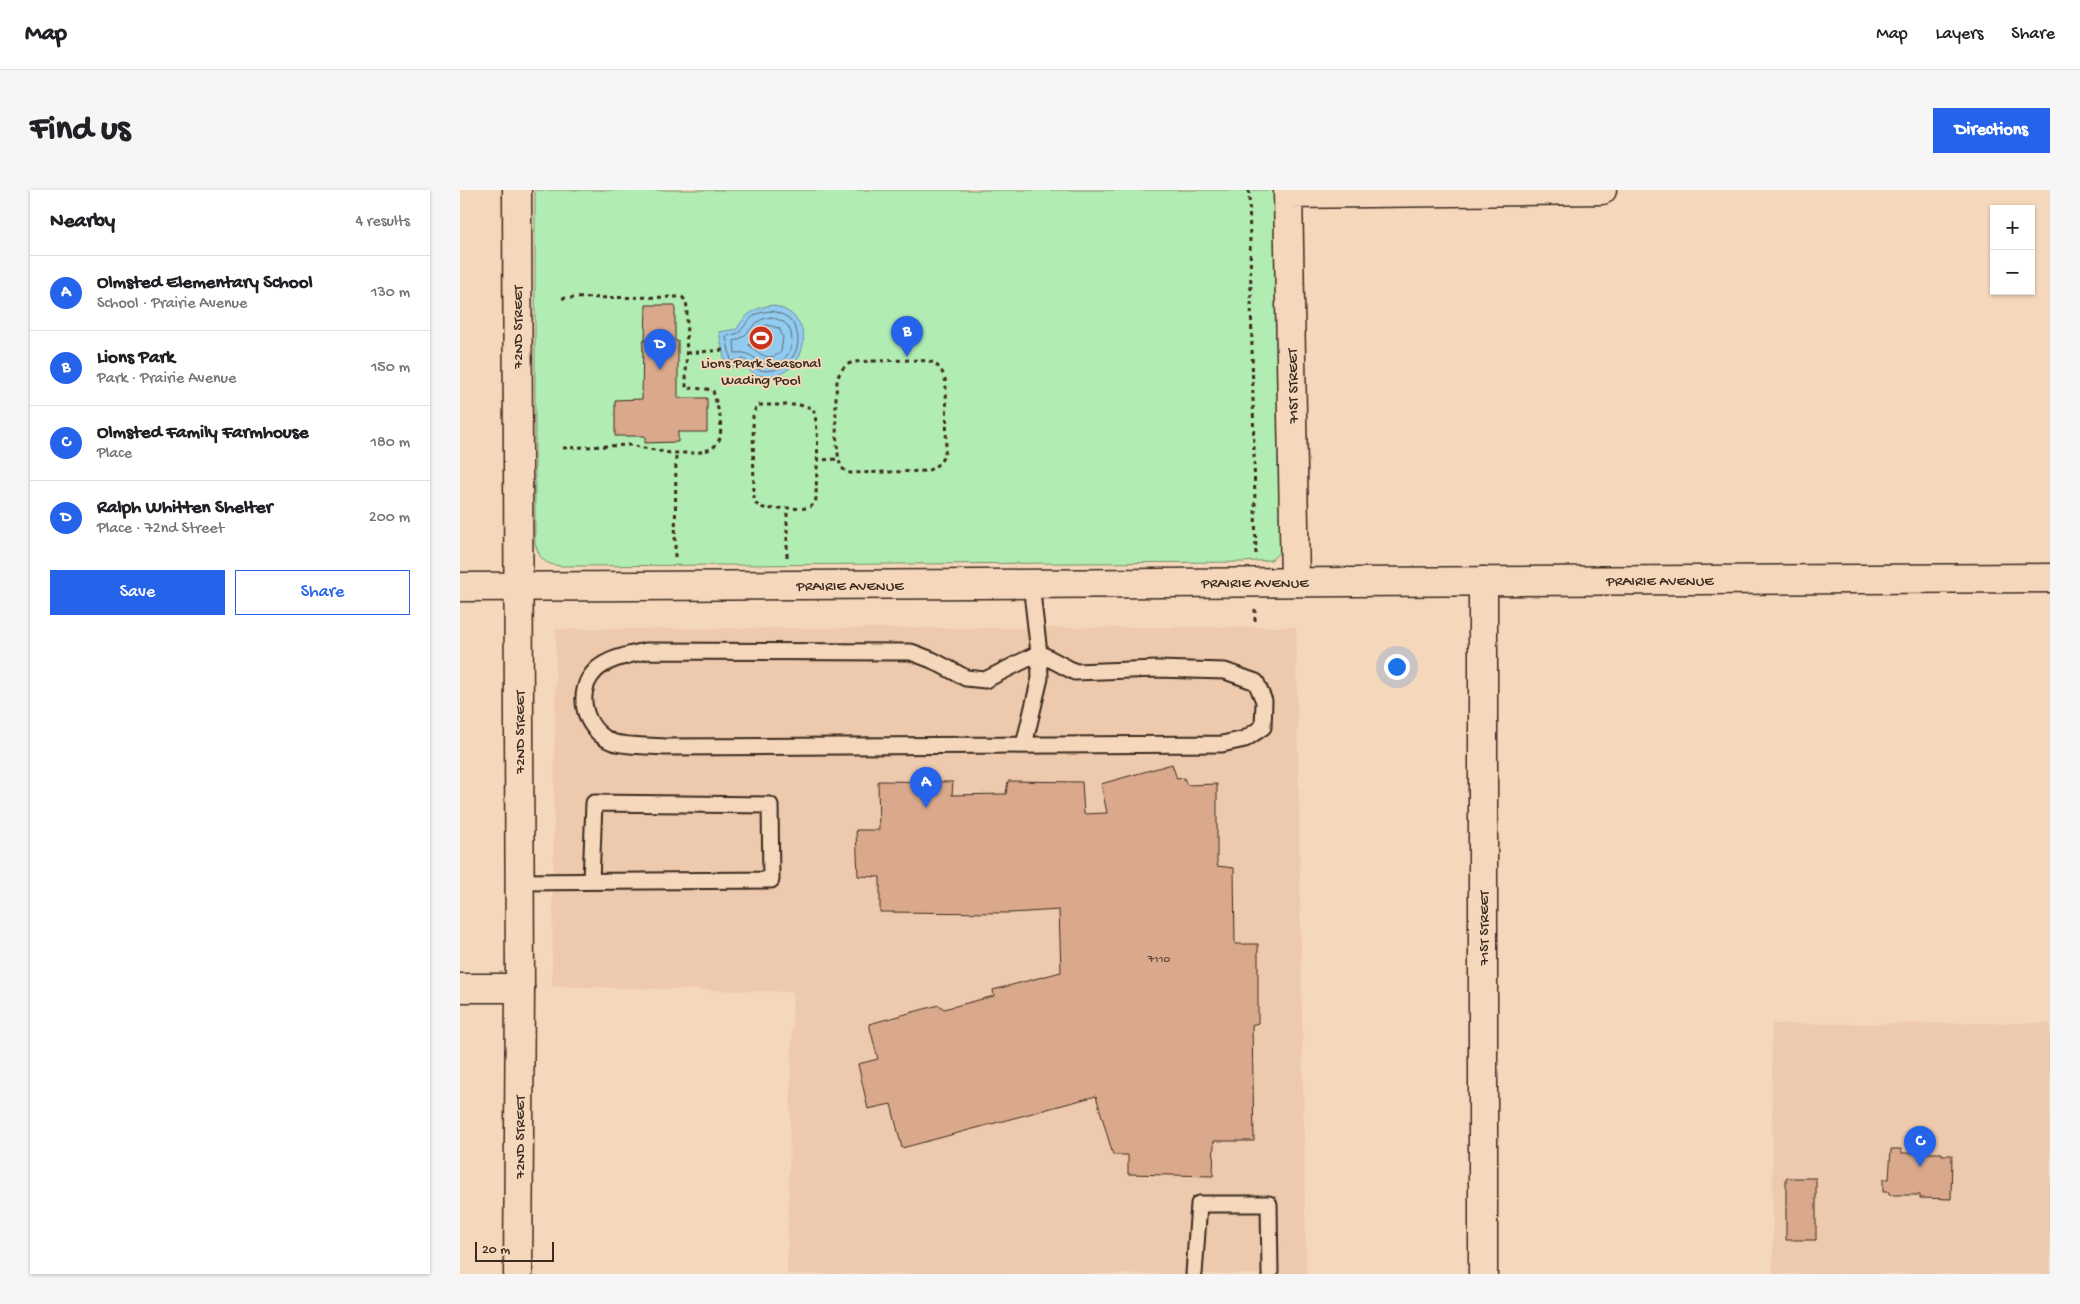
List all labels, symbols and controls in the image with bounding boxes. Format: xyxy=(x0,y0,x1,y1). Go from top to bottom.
text: Map xyxy=(25,20,67,49)
text: Map xyxy=(1876,24,1908,45)
text: Layers xyxy=(1936,24,1983,45)
text: Share xyxy=(2011,24,2055,45)
button: Directions xyxy=(1933,108,2050,153)
text: Find us xyxy=(30,110,130,151)
map controls xyxy=(1990,205,2035,295)
button: + xyxy=(1990,205,2035,250)
text: Nearby xyxy=(50,210,115,235)
text: 4 results xyxy=(355,213,410,232)
button: − xyxy=(1990,250,2035,295)
text: Olmsted Elementary School xyxy=(97,272,313,295)
text: A xyxy=(61,284,71,303)
text: 130 m xyxy=(371,284,410,303)
street label: 72ND STREET xyxy=(510,284,528,370)
text: School · Prairie Avenue xyxy=(97,295,247,314)
pin: B xyxy=(891,316,923,357)
sports icon: Lions Park Seasonal Wading Pool xyxy=(748,325,774,351)
pin: D xyxy=(644,329,676,370)
text: Lions Park xyxy=(97,347,175,370)
street label: 71ST STREET xyxy=(1284,347,1304,425)
place label: Lions Park Seasonal Wading Pool xyxy=(701,355,821,390)
text: B xyxy=(62,359,70,378)
text: 150 m xyxy=(371,359,410,378)
text: Park · Prairie Avenue xyxy=(97,370,236,389)
text: Olmsted Family Farmhouse xyxy=(97,422,309,445)
text: C xyxy=(62,434,70,453)
text: 180 m xyxy=(371,434,410,453)
text: Place xyxy=(97,445,132,464)
text: Ralph Whitten Shelter xyxy=(97,497,272,520)
text: D xyxy=(61,509,71,528)
text: 200 m xyxy=(369,509,410,528)
text: Place · 72nd Street xyxy=(97,520,224,539)
button: Save xyxy=(50,570,225,615)
button: Share xyxy=(235,570,410,615)
street label: PRAIRIE AVENUE xyxy=(1605,573,1714,591)
street label: PRAIRIE AVENUE xyxy=(1200,575,1309,593)
street label: PRAIRIE AVENUE xyxy=(795,578,904,596)
your location xyxy=(1384,654,1410,680)
street label: 72ND STREET xyxy=(512,689,530,775)
pin: A xyxy=(910,767,942,808)
street label: 71ST STREET xyxy=(1476,889,1494,967)
house number: 7110 xyxy=(1147,953,1171,967)
street label: 72ND STREET xyxy=(512,1094,530,1180)
pin: C xyxy=(1904,1126,1936,1167)
scale bar xyxy=(475,1239,554,1262)
text: 20 m xyxy=(482,1242,510,1259)

